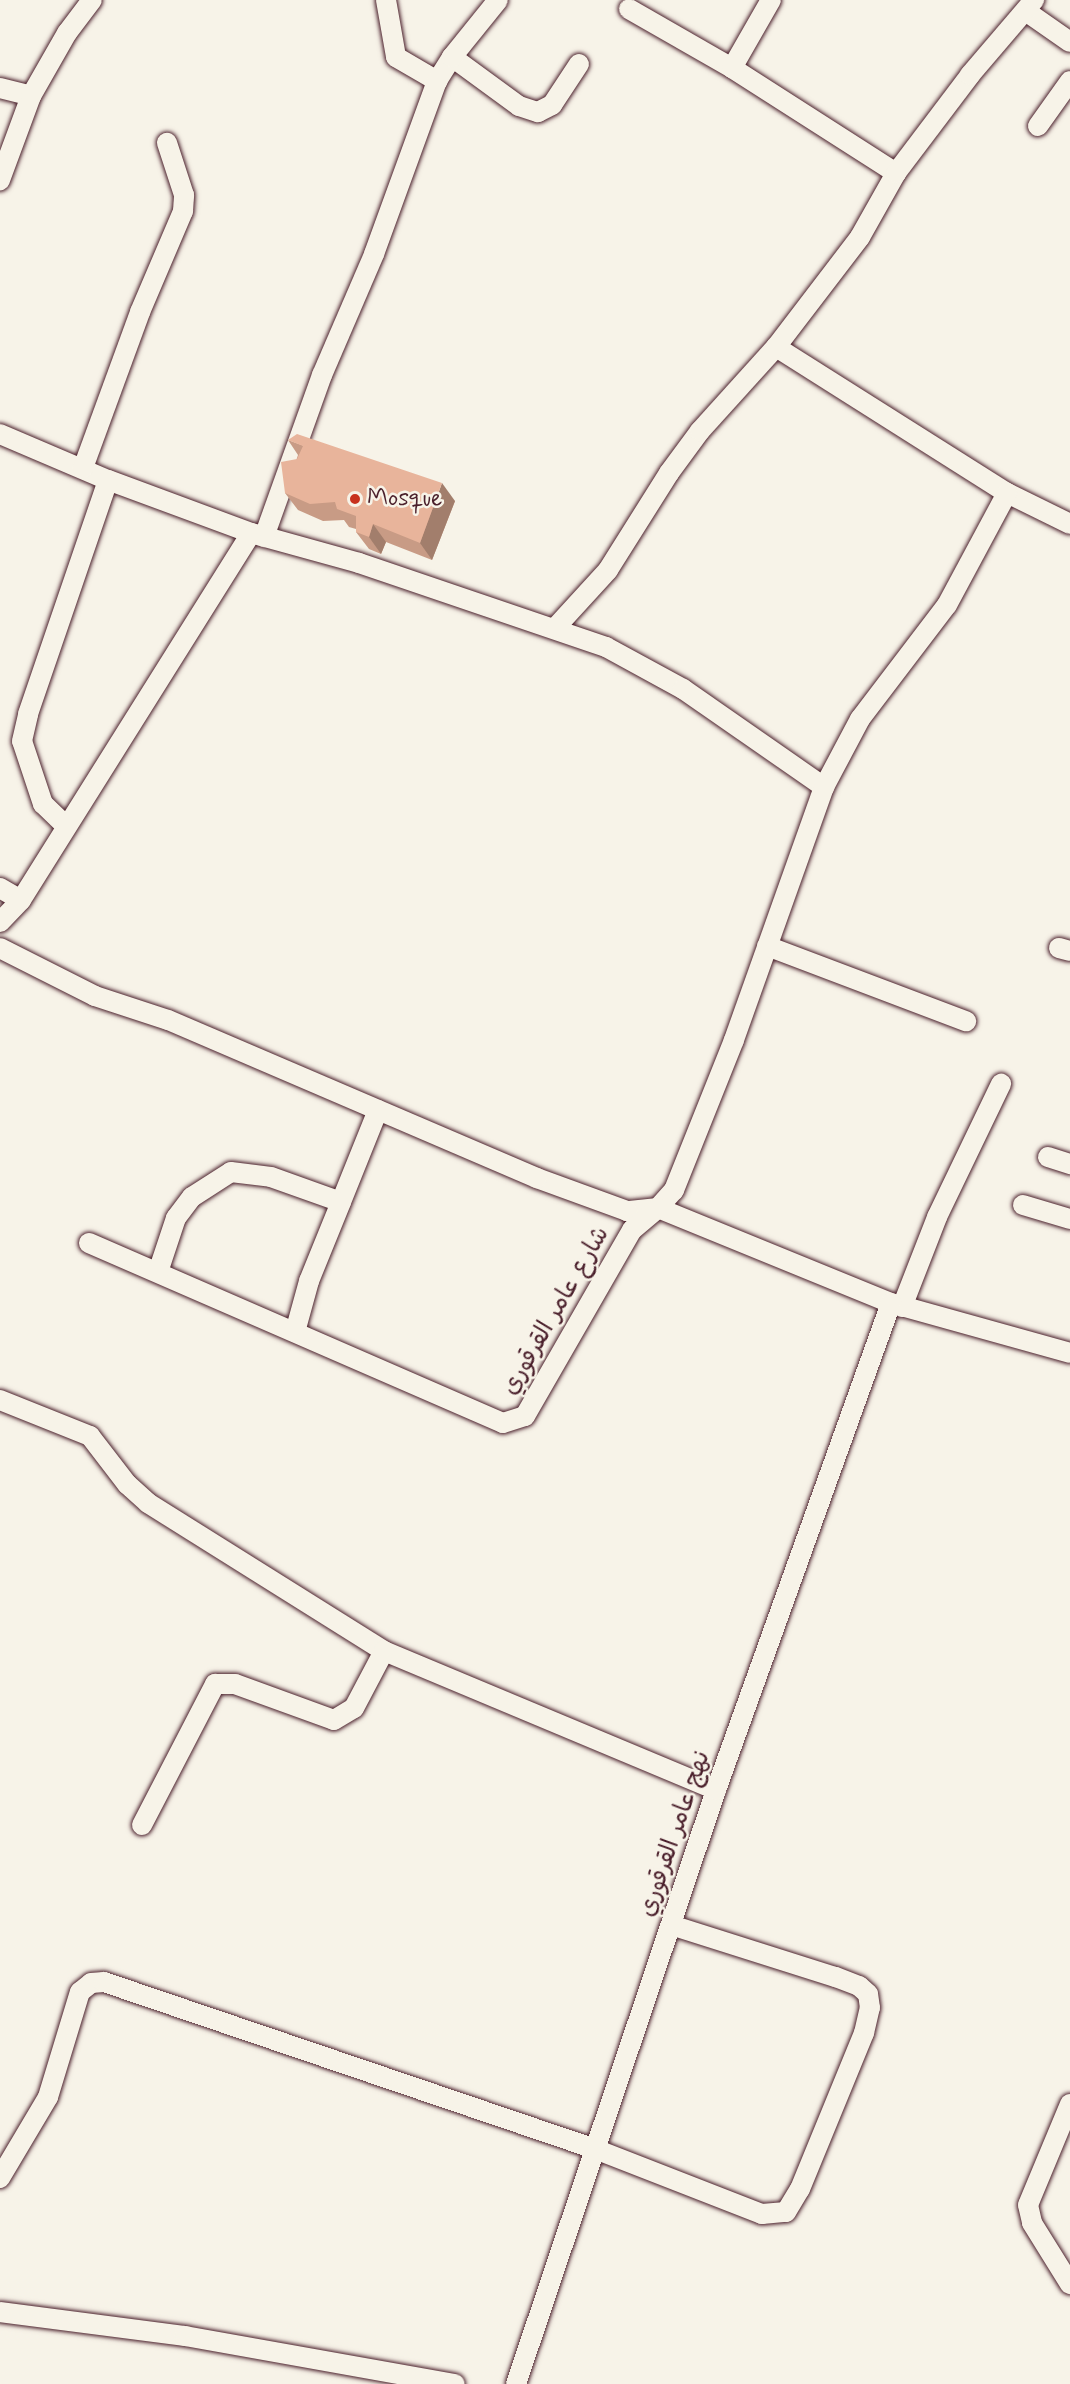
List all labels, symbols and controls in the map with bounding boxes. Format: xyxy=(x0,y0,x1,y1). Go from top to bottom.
place label: Mosque xyxy=(367,485,442,513)
marker: Mosque xyxy=(348,492,362,506)
street label: شارع عامر القرقوري xyxy=(496,1222,616,1400)
street label: نهج عامر القرقوري xyxy=(633,1747,717,1921)

